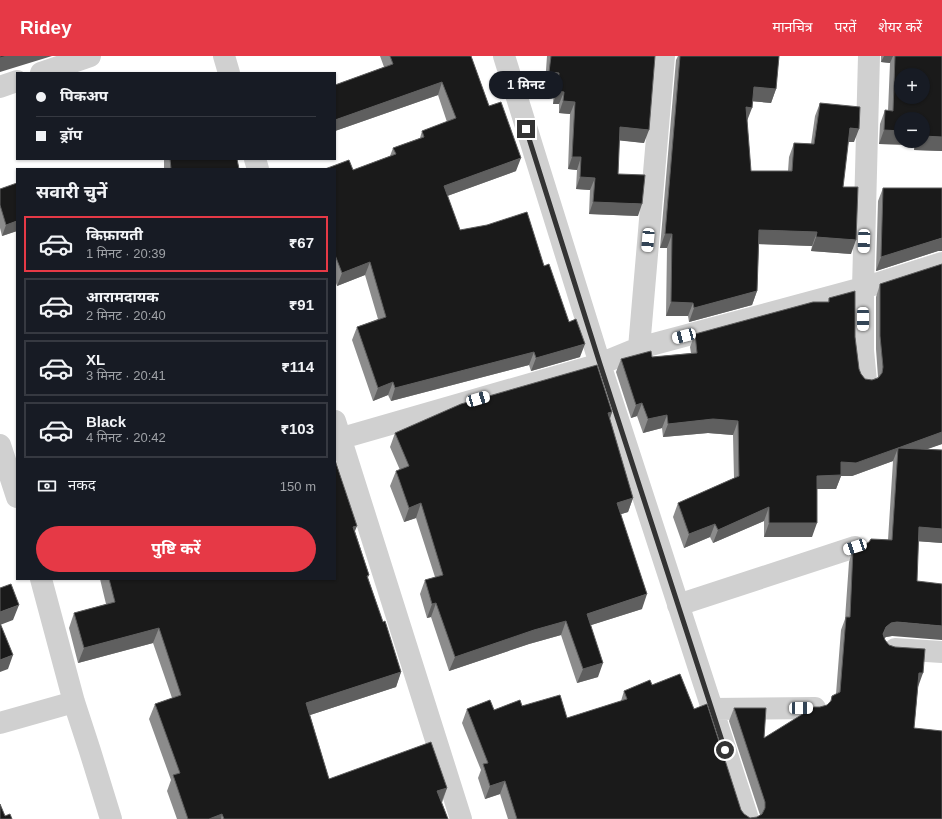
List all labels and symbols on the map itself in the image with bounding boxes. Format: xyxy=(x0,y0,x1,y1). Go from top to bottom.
callout: 1 मिनट xyxy=(489,71,563,99)
route end xyxy=(517,120,535,138)
car xyxy=(641,228,655,252)
car xyxy=(858,229,870,253)
car xyxy=(857,307,869,331)
car xyxy=(671,327,697,345)
car xyxy=(465,390,491,408)
car xyxy=(842,538,868,556)
car xyxy=(789,702,813,714)
route start xyxy=(716,741,734,759)

